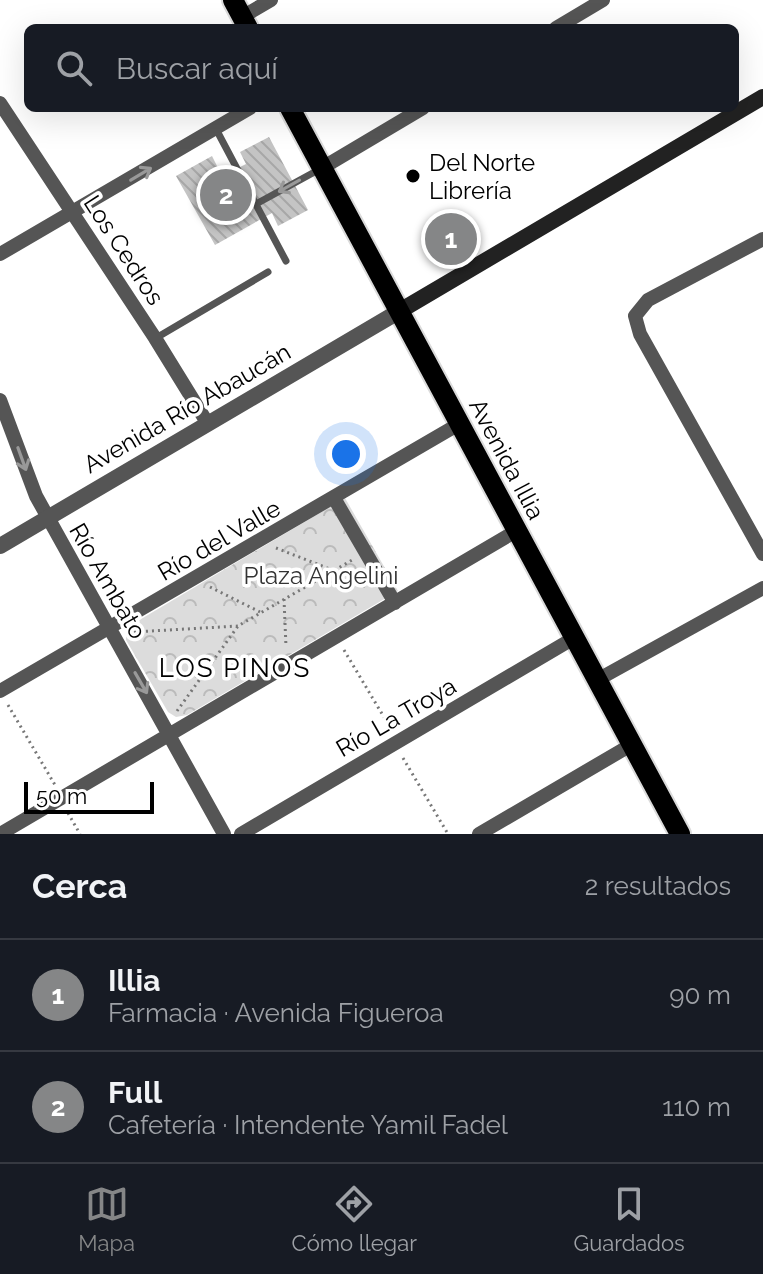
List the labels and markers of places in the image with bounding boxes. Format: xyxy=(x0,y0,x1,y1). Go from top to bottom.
place label: Del Norte Librería xyxy=(429,148,535,205)
pin: 2 xyxy=(200,165,252,225)
marker: Del Norte Librería xyxy=(404,167,422,185)
pin: 1 xyxy=(425,209,477,269)

